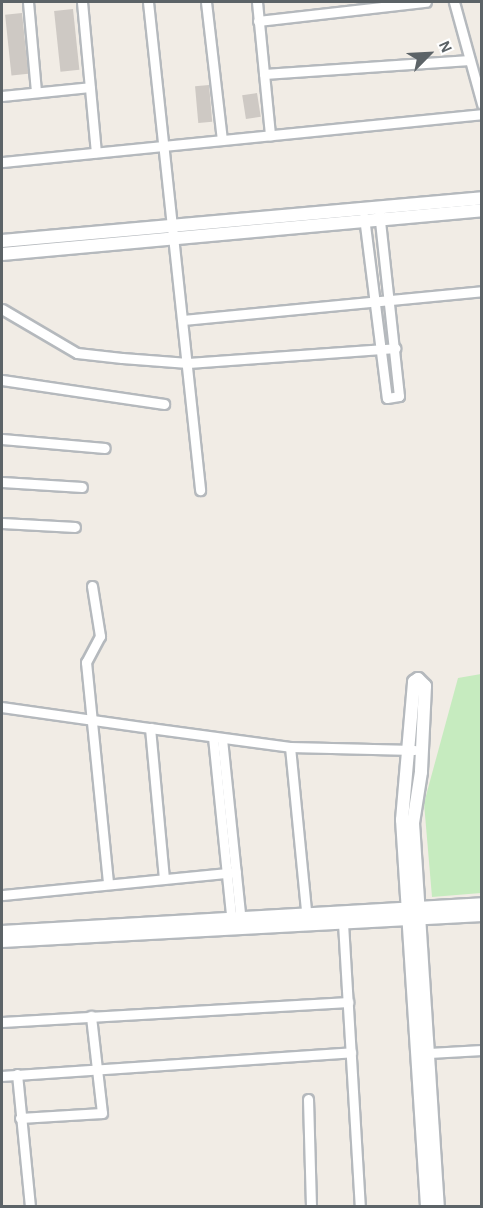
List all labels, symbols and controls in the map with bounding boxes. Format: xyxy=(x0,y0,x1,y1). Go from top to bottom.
north arrow xyxy=(399,24,459,84)
text: N xyxy=(436,38,455,55)

